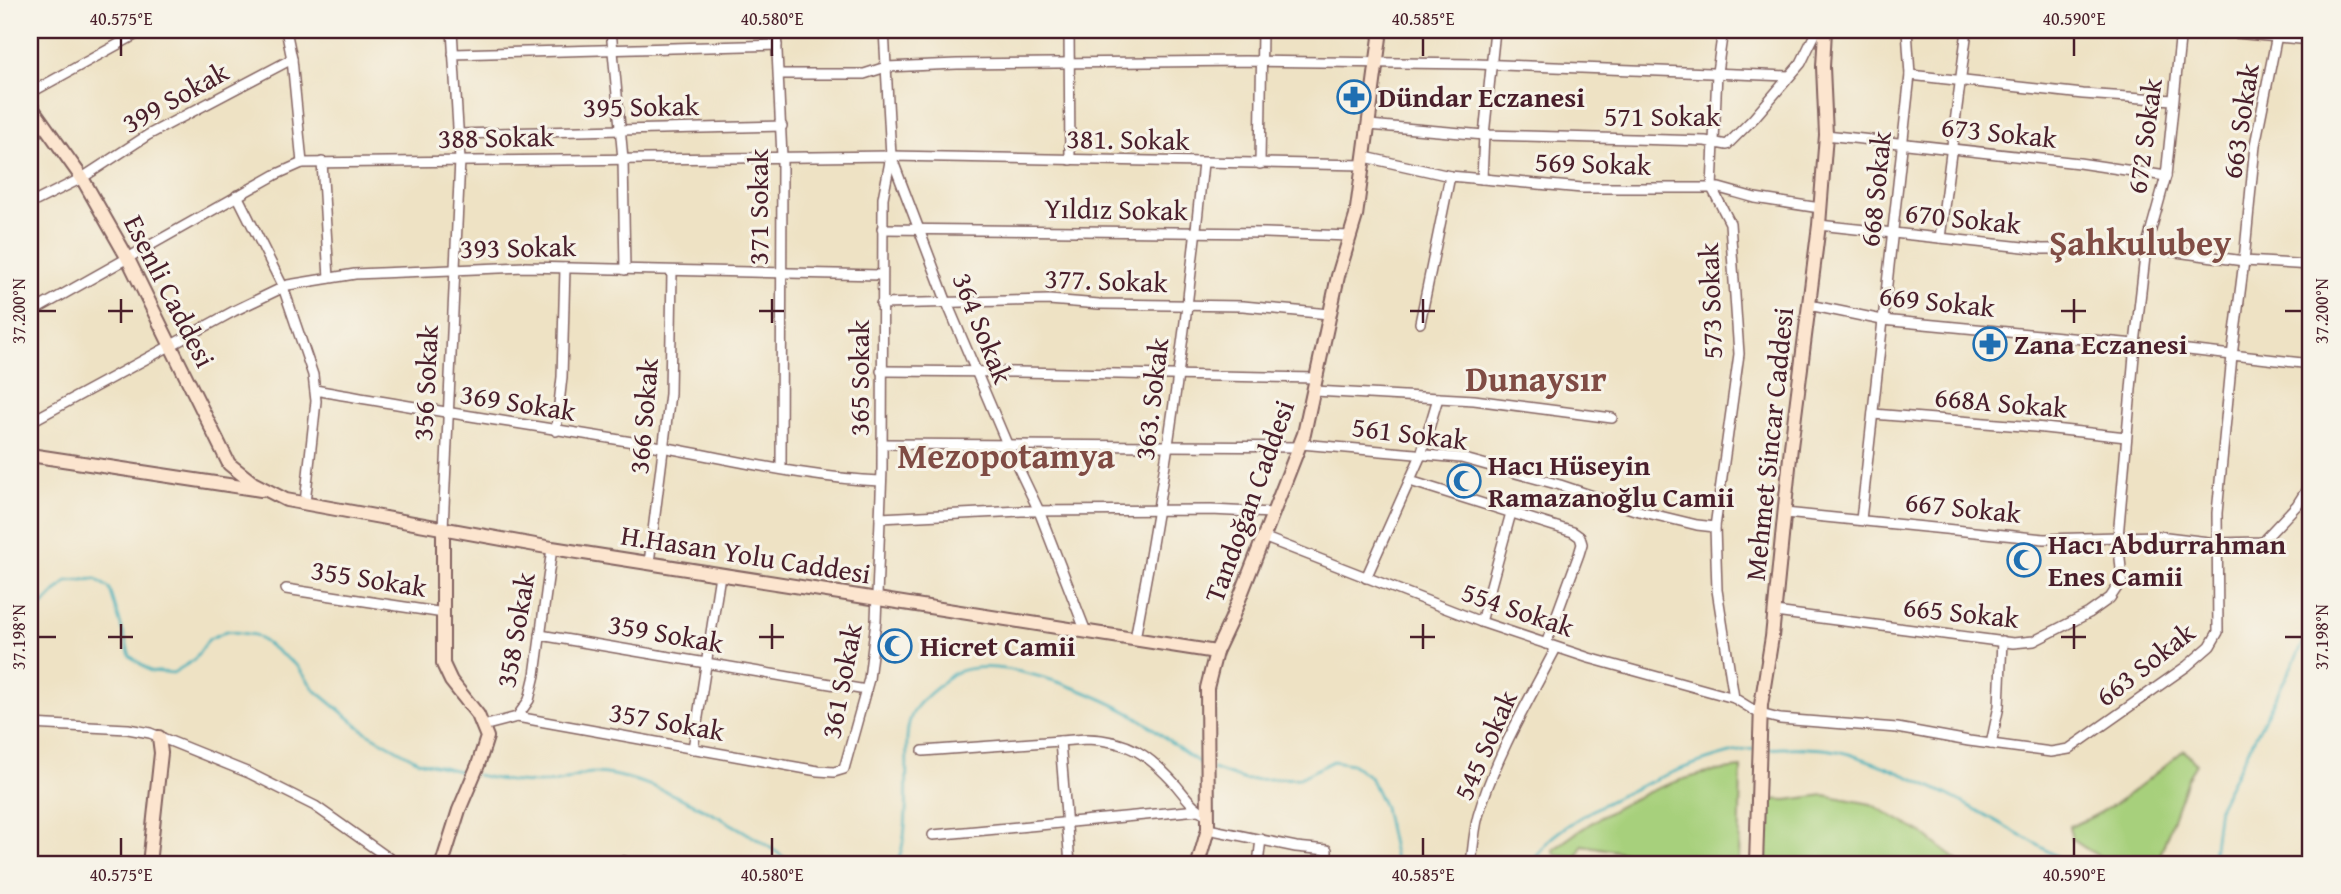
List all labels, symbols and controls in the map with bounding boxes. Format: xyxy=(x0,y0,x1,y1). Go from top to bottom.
text: 40.575°E xyxy=(89,5,153,32)
text: 40.580°E xyxy=(740,5,804,32)
text: 40.585°E xyxy=(1391,5,1455,32)
text: 40.590°E xyxy=(2042,5,2106,32)
street label: 399 Sokak xyxy=(114,50,236,143)
street label: 663 Sokak xyxy=(2210,60,2269,182)
street label: 672 Sokak xyxy=(2115,75,2172,196)
place label: Dündar Eczanesi xyxy=(1378,76,1585,117)
pharmacy icon: Dündar Eczanesi xyxy=(1335,78,1373,116)
street label: 395 Sokak xyxy=(583,84,700,127)
street label: 571 Sokak xyxy=(1604,95,1721,136)
street label: 673 Sokak xyxy=(1939,105,2060,158)
street label: 388 Sokak xyxy=(438,115,555,158)
street label: 381. Sokak xyxy=(1066,117,1191,160)
street label: 668 Sokak xyxy=(1848,128,1901,249)
street label: 569 Sokak xyxy=(1534,140,1653,185)
street label: 371 Sokak xyxy=(737,148,778,265)
street label: Yıldız Sokak xyxy=(1044,187,1189,230)
street label: 670 Sokak xyxy=(1903,191,2024,244)
street label: Esenli Caddesi xyxy=(114,207,227,374)
district label: Şahkulubey xyxy=(2049,217,2231,268)
street label: 393 Sokak xyxy=(460,225,577,268)
street label: 573 Sokak xyxy=(1687,241,1732,360)
street label: 377. Sokak xyxy=(1044,257,1169,302)
street label: 364 Sokak xyxy=(943,266,1025,390)
street label: 669 Sokak xyxy=(1877,274,1998,327)
text: 37.200°N xyxy=(5,278,32,344)
text: 37.200°N xyxy=(2308,278,2335,344)
street label: Mehmet Sincar Caddesi xyxy=(1734,305,1803,583)
street label: 365 Sokak xyxy=(838,319,879,436)
street label: 356 Sokak xyxy=(401,323,448,442)
place label: Zana Eczanesi xyxy=(2014,323,2188,364)
pharmacy icon: Zana Eczanesi xyxy=(1971,325,2009,363)
street label: 363. Sokak xyxy=(1123,335,1178,463)
district label: Dunaysır xyxy=(1465,353,1607,404)
street label: 366 Sokak xyxy=(617,355,668,476)
street label: 369 Sokak xyxy=(457,372,579,431)
street label: 668A Sokak xyxy=(1933,375,2070,428)
street label: Tandoğan Caddesi xyxy=(1193,394,1304,608)
street label: 561 Sokak xyxy=(1350,405,1471,460)
district label: Mezopotamya xyxy=(897,430,1115,481)
place label: Hacı Hüseyin Ramazanoğlu Camii xyxy=(1488,444,1735,517)
mosque icon: Hacı Hüseyin Ramazanoğlu Camii xyxy=(1445,462,1483,500)
street label: 667 Sokak xyxy=(1903,480,2024,533)
street label: H.Hasan Yolu Caddesi xyxy=(618,514,874,594)
place label: Hacı Abdurrahman Enes Camii xyxy=(2048,523,2287,596)
mosque icon: Hacı Abdurrahman Enes Camii xyxy=(2005,541,2043,579)
street label: 355 Sokak xyxy=(308,548,430,607)
street label: 358 Sokak xyxy=(484,568,545,691)
street label: 554 Sokak xyxy=(1457,570,1581,647)
street label: 665 Sokak xyxy=(1901,585,2022,638)
street label: 359 Sokak xyxy=(605,602,728,663)
text: 37.198°N xyxy=(5,604,32,670)
text: 37.198°N xyxy=(2308,604,2335,670)
street label: 663 Sokak xyxy=(2086,611,2204,716)
street label: 361 Sokak xyxy=(809,619,872,742)
place label: Hicret Camii xyxy=(920,625,1076,666)
mosque icon: Hicret Camii xyxy=(876,627,914,665)
street label: 545 Sokak xyxy=(1442,683,1527,806)
street label: 357 Sokak xyxy=(606,690,729,751)
text: 40.575°E xyxy=(89,861,153,888)
text: 40.580°E xyxy=(740,861,804,888)
text: 40.585°E xyxy=(1391,861,1455,888)
text: 40.590°E xyxy=(2042,861,2106,888)

